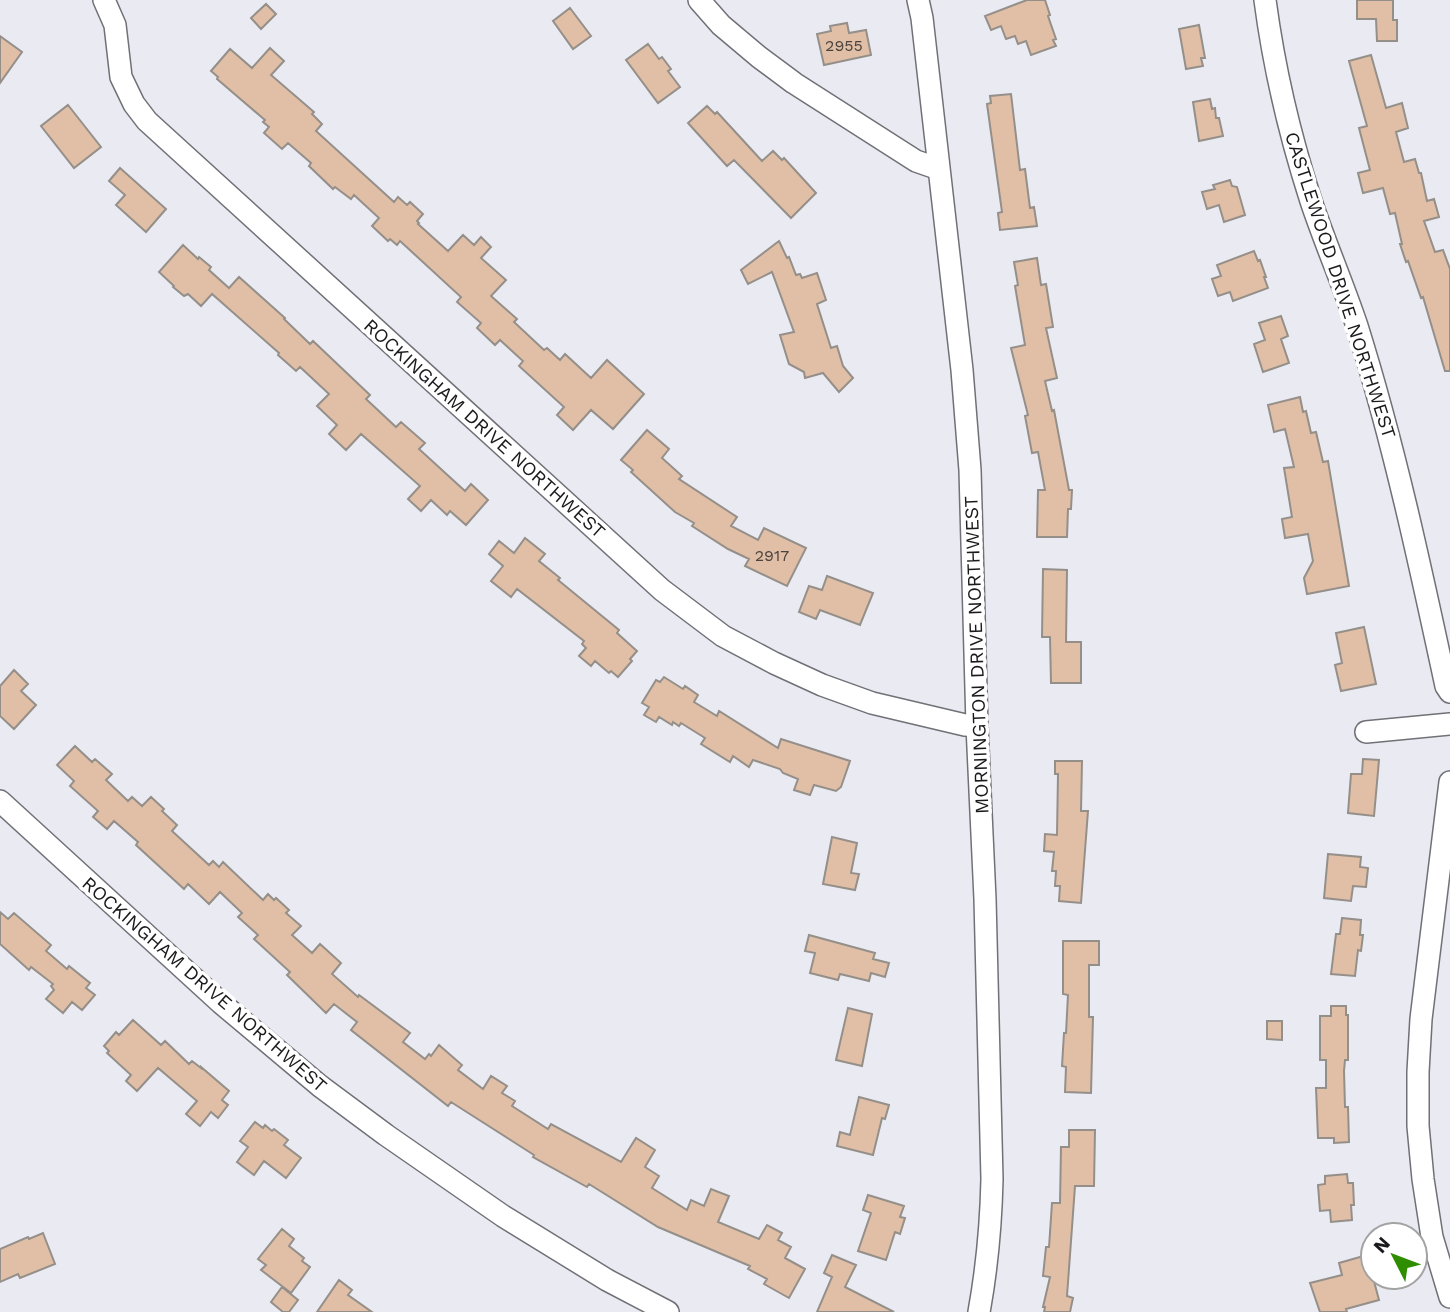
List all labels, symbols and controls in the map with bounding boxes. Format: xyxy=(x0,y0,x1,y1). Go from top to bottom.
house number: 2955 xyxy=(825,36,863,55)
street label: CASTLEWOOD DRIVE NORTHWEST xyxy=(1280,129,1401,441)
street label: ROCKINGHAM DRIVE NORTHWEST xyxy=(359,314,610,543)
street label: MORNINGTON DRIVE NORTHWEST xyxy=(959,496,994,814)
house number: 2917 xyxy=(755,546,789,565)
street label: ROCKINGHAM DRIVE NORTHWEST xyxy=(78,872,332,1097)
north arrow xyxy=(1359,1221,1429,1291)
text: N xyxy=(1368,1232,1395,1258)

